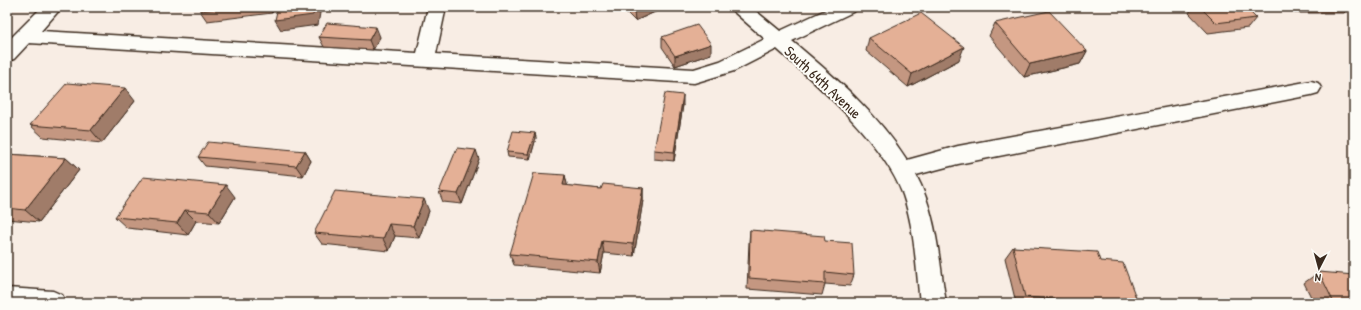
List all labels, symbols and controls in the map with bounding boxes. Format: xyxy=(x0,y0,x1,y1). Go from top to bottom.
street label: South 64th Avenue xyxy=(780,41,866,123)
north arrow xyxy=(1299,248,1339,288)
text: N xyxy=(1314,271,1322,285)

